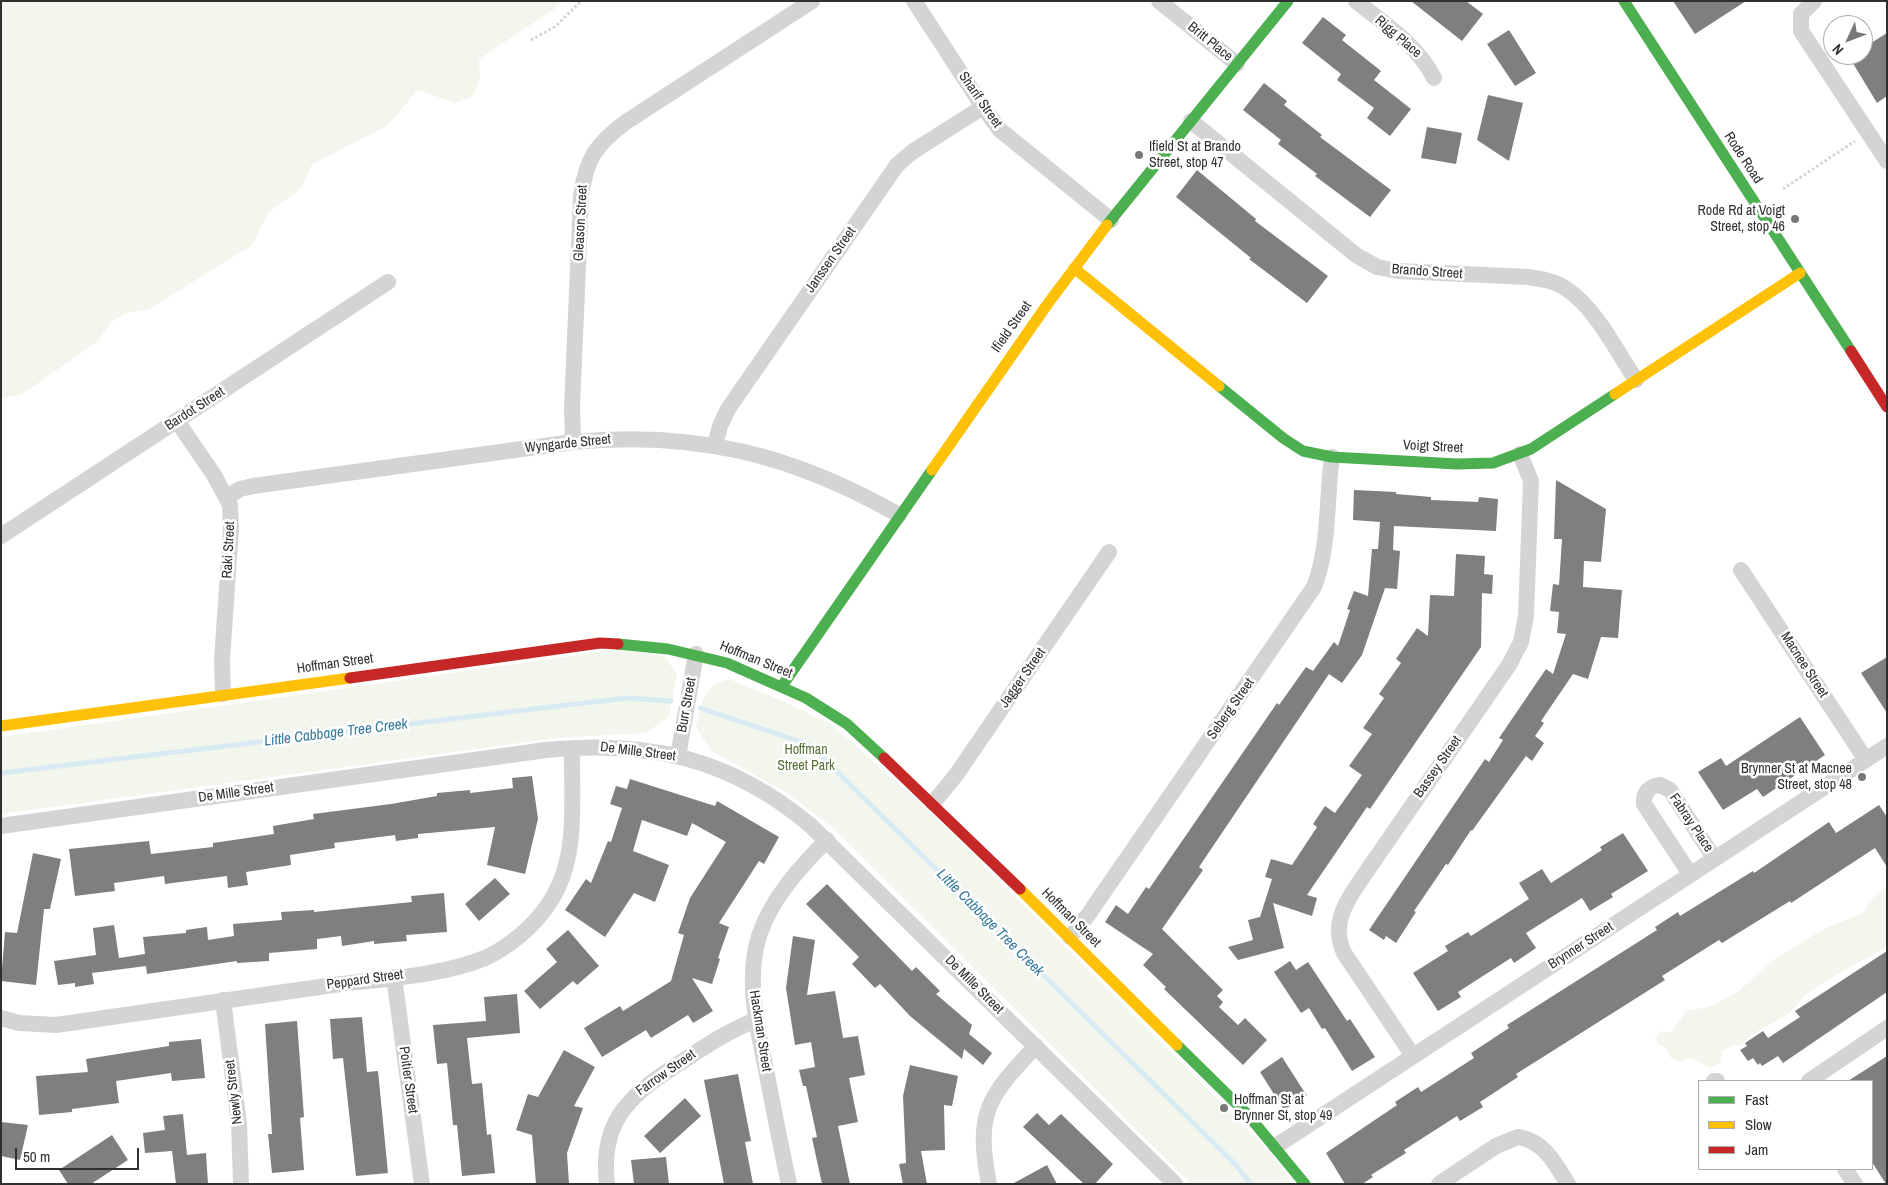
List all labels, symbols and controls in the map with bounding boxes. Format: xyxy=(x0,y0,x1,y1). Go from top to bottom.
street label: Rigg Place xyxy=(1371,12,1425,62)
north arrow xyxy=(1823,15,1873,65)
street label: Britt Place xyxy=(1184,19,1236,65)
text: N xyxy=(1828,40,1847,59)
street label: Sharif Street xyxy=(955,69,1005,131)
street label: Rode Road xyxy=(1720,129,1766,187)
place label: Ifield St at Brando Street, stop 47 xyxy=(1149,139,1241,172)
marker: Ifield St at Brando Street, stop 47 xyxy=(1133,149,1145,161)
street label: Gleason Street xyxy=(571,184,591,262)
place label: Rode Rd at Voigt Street, stop 46 xyxy=(1698,203,1785,236)
marker: Rode Rd at Voigt Street, stop 46 xyxy=(1789,213,1801,225)
street label: Janssen Street xyxy=(802,224,860,296)
street label: Brando Street xyxy=(1391,261,1463,283)
street label: Ifield Street xyxy=(988,298,1036,356)
street label: Bardot Street xyxy=(162,384,228,434)
street label: Wyngarde Street xyxy=(524,431,612,457)
street label: Voigt Street xyxy=(1403,437,1463,457)
street label: Raki Street xyxy=(219,521,239,579)
street label: Macnee Street xyxy=(1777,629,1831,701)
street label: Hoffman Street xyxy=(717,638,795,682)
street label: Jagger Street xyxy=(996,645,1050,711)
street label: Hoffman Street xyxy=(296,650,374,678)
street label: Seberg Street xyxy=(1204,675,1258,743)
street label: Burr Street xyxy=(674,676,700,734)
water label: Little Cabbage Tree Creek xyxy=(263,715,409,751)
street label: Bassey Street xyxy=(1411,733,1465,801)
street label: De Mille Street xyxy=(599,739,677,765)
park label: Hoffman Street Park xyxy=(777,742,835,774)
place label: Brynner St at Macnee Street, stop 48 xyxy=(1741,761,1852,794)
marker: Brynner St at Macnee Street, stop 48 xyxy=(1856,771,1868,783)
street label: De Mille Street xyxy=(197,779,275,807)
street label: Fabray Place xyxy=(1665,790,1717,856)
water label: Little Cabbage Tree Creek xyxy=(933,866,1047,980)
street label: Hoffman Street xyxy=(1038,885,1104,951)
street label: Brynner Street xyxy=(1545,919,1617,973)
street label: De Mille Street xyxy=(941,952,1007,1018)
street label: Peppard Street xyxy=(326,966,404,994)
street label: Hackman Street xyxy=(745,989,775,1073)
street label: Poitier Street xyxy=(395,1045,421,1115)
street label: Farrow Street xyxy=(633,1046,699,1100)
street label: Newly Street xyxy=(222,1059,246,1125)
legend xyxy=(1698,1080,1873,1170)
text: Fast xyxy=(1745,1089,1768,1110)
place label: Hoffman St at Brynner St, stop 49 xyxy=(1234,1092,1332,1124)
marker: Hoffman St at Brynner St, stop 49 xyxy=(1218,1102,1230,1114)
text: Slow xyxy=(1745,1114,1772,1135)
scale bar xyxy=(18,1138,141,1170)
text: Jam xyxy=(1745,1139,1768,1160)
text: 50 m xyxy=(23,1146,50,1167)

